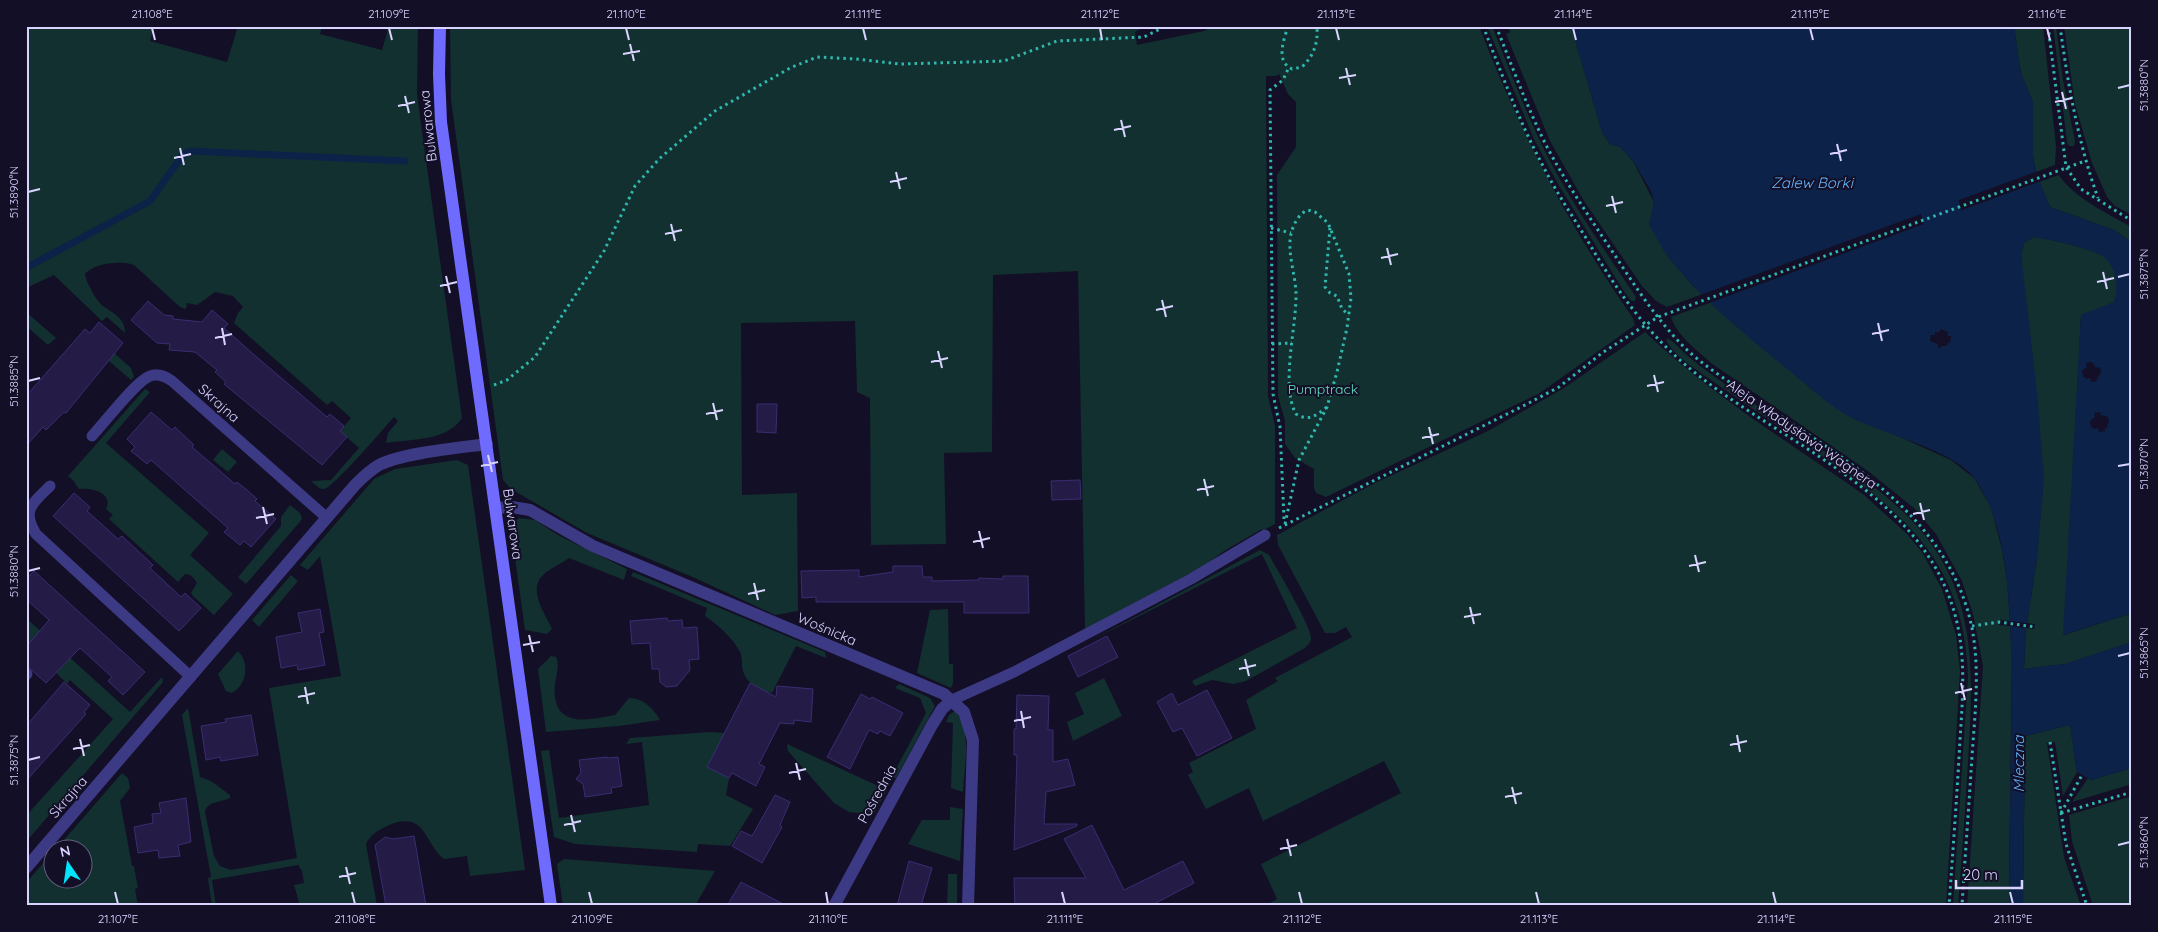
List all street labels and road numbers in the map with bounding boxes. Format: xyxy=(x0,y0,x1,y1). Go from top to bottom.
street label: Bulwarowa xyxy=(415,89,441,163)
street label: Aleja Władysława Wagnera xyxy=(1723,375,1881,493)
street label: Skrajna xyxy=(195,380,243,426)
street label: Bulwarowa xyxy=(499,487,527,561)
street label: Wośnicka xyxy=(795,608,859,650)
street label: Pośrednia xyxy=(854,762,900,826)
street label: Skrajna xyxy=(45,772,91,822)

